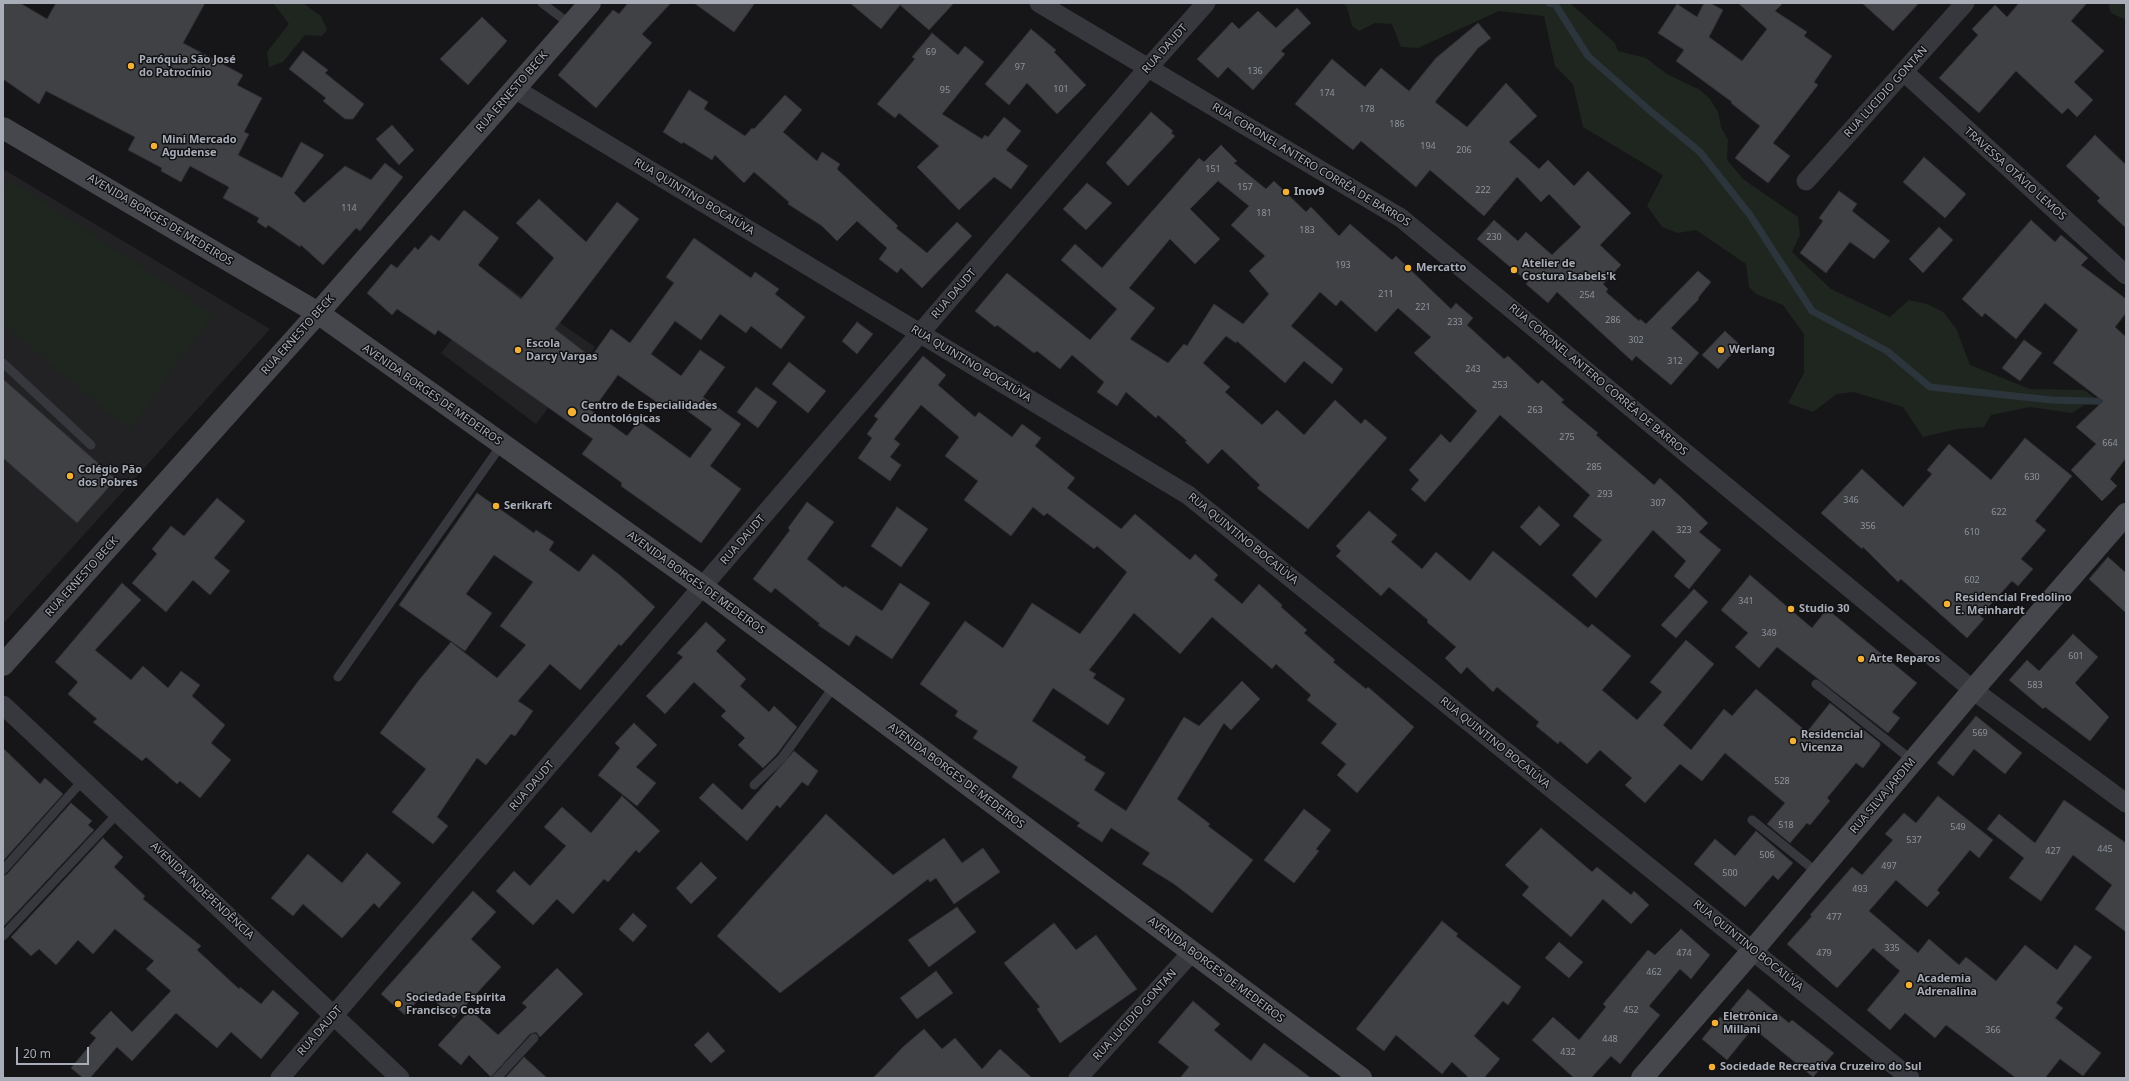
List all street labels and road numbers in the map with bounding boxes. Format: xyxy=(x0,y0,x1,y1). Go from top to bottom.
street label: RUA DAUDT xyxy=(1140,22,1190,76)
street label: RUA LUCIDIO GONTAN xyxy=(1842,44,1930,140)
street label: RUA ERNESTO BECK xyxy=(473,49,551,135)
street label: RUA CORONEL ANTERO CORRÊA DE BARROS xyxy=(1209,100,1413,230)
street label: TRAVESSA OTÁVIO LEMOS xyxy=(1961,125,2069,223)
street label: RUA QUINTINO BOCAIÚVA xyxy=(632,156,756,238)
street label: AVENIDA BORGES DE MEDEIROS xyxy=(85,171,235,269)
street label: RUA DAUDT xyxy=(929,267,979,321)
street label: RUA ERNESTO BECK xyxy=(259,292,337,378)
street label: RUA CORONEL ANTERO CORRÊA DE BARROS xyxy=(1506,301,1690,459)
street label: RUA QUINTINO BOCAIÚVA xyxy=(909,323,1033,405)
street label: AVENIDA BORGES DE MEDEIROS xyxy=(360,342,504,448)
street label: RUA QUINTINO BOCAIÚVA xyxy=(1185,491,1301,587)
street label: RUA DAUDT xyxy=(718,513,768,567)
street label: AVENIDA BORGES DE MEDEIROS xyxy=(625,529,767,637)
street label: RUA ERNESTO BECK xyxy=(43,534,121,620)
street label: RUA QUINTINO BOCAIÚVA xyxy=(1437,695,1553,791)
street label: AVENIDA BORGES DE MEDEIROS xyxy=(885,720,1027,832)
street label: RUA SILVA JARDIM xyxy=(1848,756,1918,836)
street label: RUA DAUDT xyxy=(507,759,557,813)
street label: AVENIDA INDEPENDÊNCIA xyxy=(148,840,256,942)
street label: RUA QUINTINO BOCAIÚVA xyxy=(1690,898,1806,994)
street label: AVENIDA BORGES DE MEDEIROS xyxy=(1145,914,1287,1026)
street label: RUA LUCIDIO GONTAN xyxy=(1091,967,1179,1063)
street label: RUA DAUDT xyxy=(295,1004,345,1058)

